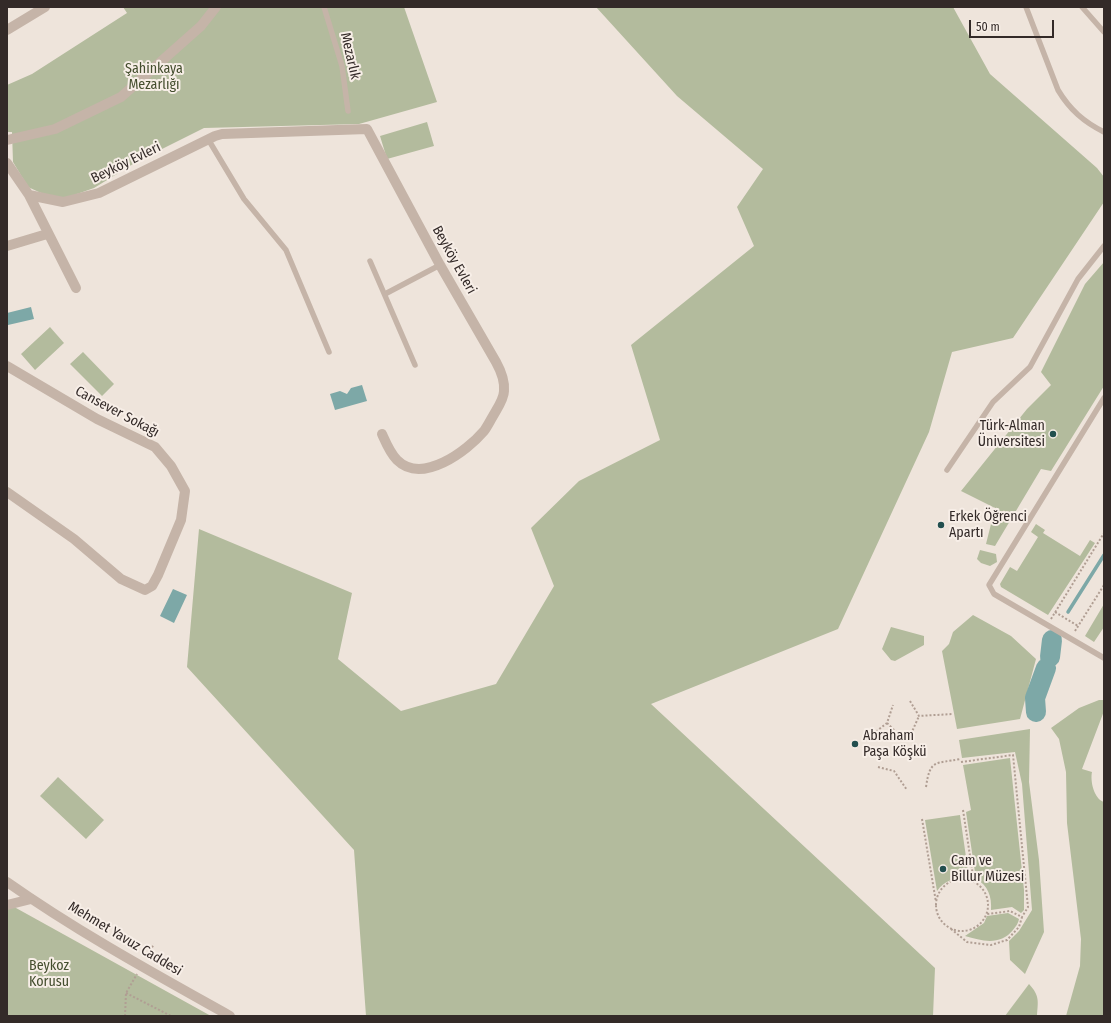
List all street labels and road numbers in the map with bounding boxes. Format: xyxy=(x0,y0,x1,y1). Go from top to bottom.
street label: Mezarlık xyxy=(336,31,364,81)
street label: Beyköy Evleri xyxy=(88,139,164,187)
street label: Beyköy Evleri xyxy=(428,223,480,297)
street label: Cansever Sokağı xyxy=(72,383,162,441)
street label: Mehmet Yavuz Caddesi xyxy=(65,898,185,980)

